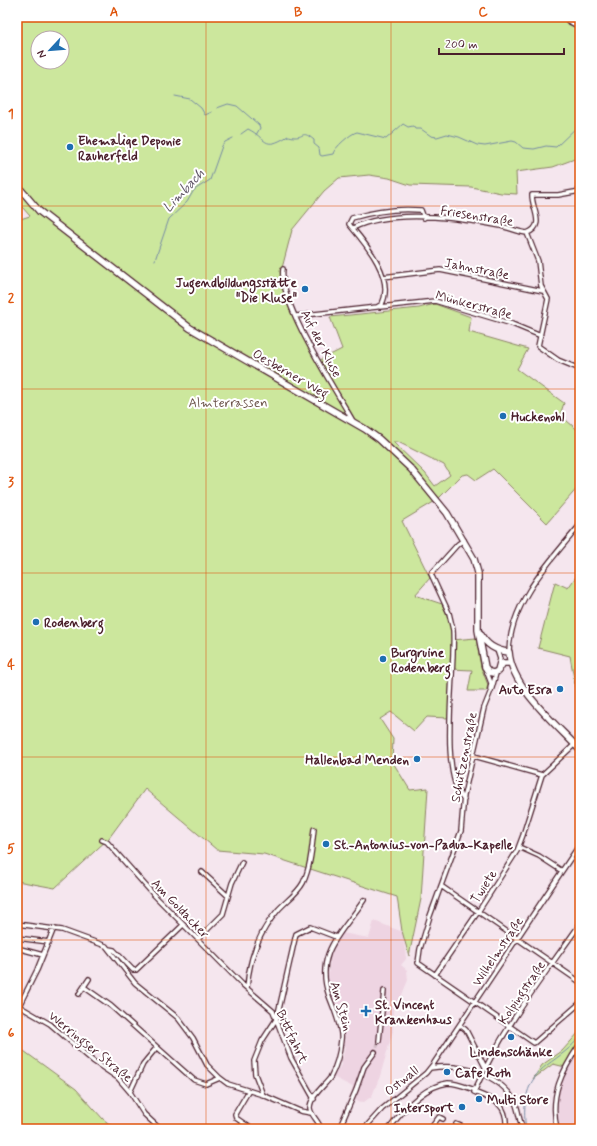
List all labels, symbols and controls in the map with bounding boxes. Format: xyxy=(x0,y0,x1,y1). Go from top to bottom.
text: A xyxy=(110,4,118,21)
text: B xyxy=(294,4,303,21)
text: C xyxy=(478,4,488,21)
north arrow xyxy=(30,30,70,70)
scale bar xyxy=(439,30,564,56)
text: 200 m xyxy=(445,37,478,53)
text: N xyxy=(34,48,50,60)
text: 1 xyxy=(8,106,14,123)
place label: Ehemalige Deponie Rauherfeld xyxy=(78,133,181,165)
marker: Ehemalige Deponie Rauherfeld xyxy=(65,142,75,152)
water label: Limbach xyxy=(159,165,209,216)
street label: Friesenstraße xyxy=(439,202,514,231)
street label: Jahnstraße xyxy=(443,255,511,284)
place label: Jugendbildungsstätte "Die Kluse" xyxy=(175,275,298,307)
marker: Jugendbildungsstätte "Die Kluse" xyxy=(300,284,310,294)
street label: Münkerstraße xyxy=(433,287,514,324)
text: 2 xyxy=(8,290,15,307)
street label: Auf der Kluse xyxy=(296,307,345,381)
street label: Oesberner Weg xyxy=(248,346,331,405)
park label: Almterrassen xyxy=(189,395,267,412)
place label: Huckenohl xyxy=(511,409,565,426)
marker: Huckenohl xyxy=(498,411,508,421)
text: 3 xyxy=(8,474,14,491)
place label: Rodenberg xyxy=(44,615,104,635)
marker: Rodenberg xyxy=(31,617,41,627)
place label: Burgruine Rodenberg xyxy=(391,645,451,680)
marker: Burgruine Rodenberg xyxy=(378,654,388,664)
text: 4 xyxy=(7,657,15,674)
place label: Auto Esra xyxy=(499,682,552,699)
marker: Auto Esra xyxy=(555,684,565,694)
street label: Schützenstraße xyxy=(447,711,482,804)
place label: Hallenbad Menden xyxy=(305,752,409,769)
marker: Hallenbad Menden xyxy=(412,754,422,764)
place label: St.-Antonius-von-Padua-Kapelle xyxy=(334,837,513,854)
marker: St.-Antonius-von-Padua-Kapelle xyxy=(321,839,331,849)
text: 5 xyxy=(7,841,15,858)
street label: Twiete xyxy=(467,867,501,907)
street label: Am Goldacker xyxy=(147,875,213,943)
street label: Wilhelmstraße xyxy=(469,914,528,990)
street label: Kolpingstraße xyxy=(495,958,551,1029)
street label: Am Stein xyxy=(325,980,356,1033)
place label: St. Vincent Krankenhaus xyxy=(375,997,452,1029)
marker: St. Vincent Krankenhaus xyxy=(360,1005,372,1017)
street label: Bittfahrt xyxy=(272,1007,312,1067)
street label: Werringser Straße xyxy=(43,1008,136,1088)
text: 6 xyxy=(8,1025,15,1042)
marker: Lindenschänke xyxy=(506,1032,516,1042)
place label: Lindenschänke xyxy=(470,1044,553,1061)
street label: Ostwall xyxy=(381,1062,423,1100)
place label: Cafe Roth xyxy=(455,1065,511,1082)
marker: Cafe Roth xyxy=(442,1067,452,1077)
place label: Multi Store xyxy=(487,1092,549,1109)
marker: Multi Store xyxy=(474,1094,484,1104)
place label: Intersport xyxy=(394,1100,454,1117)
marker: Intersport xyxy=(457,1102,467,1112)

